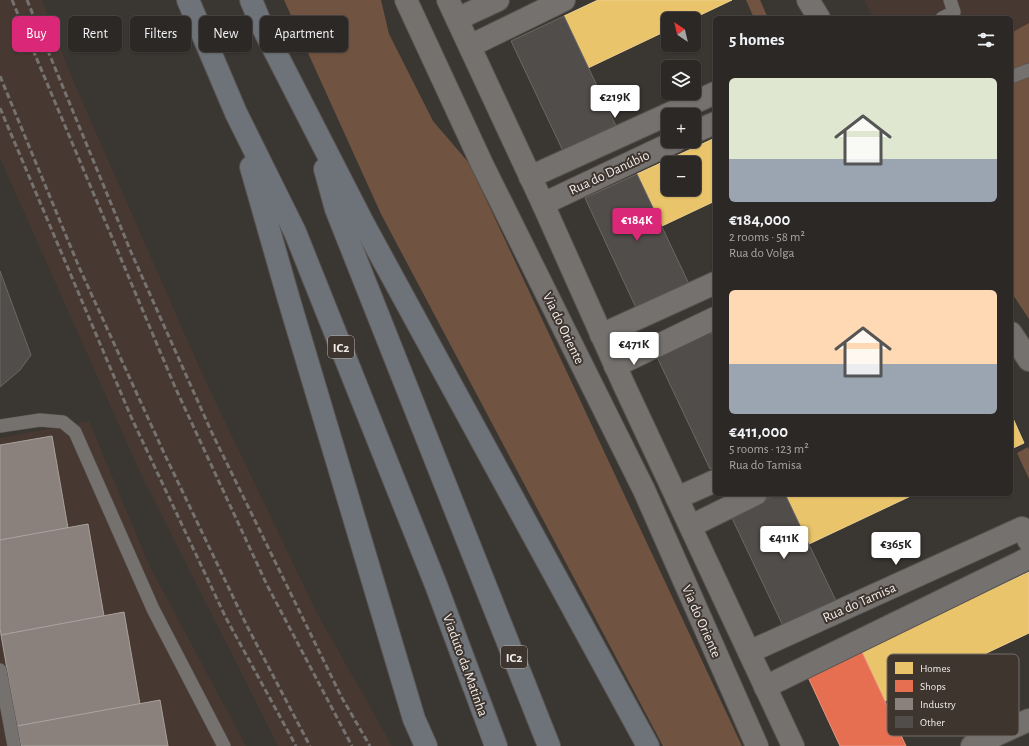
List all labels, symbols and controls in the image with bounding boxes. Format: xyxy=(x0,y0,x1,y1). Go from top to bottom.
north arrow xyxy=(661,12,701,52)
map controls xyxy=(661,12,701,196)
chip: Buy xyxy=(12,16,60,52)
chip: Rent xyxy=(68,16,122,52)
chip: Filters xyxy=(130,16,191,52)
chip: New xyxy=(199,16,252,52)
chip: Apartment xyxy=(260,16,348,52)
icon: filters xyxy=(975,29,997,51)
text: 5 homes xyxy=(729,31,785,48)
button: layers xyxy=(661,60,701,100)
pin: €219K xyxy=(587,85,643,119)
text: €219K xyxy=(600,91,630,104)
icon: home xyxy=(827,104,899,176)
button: + xyxy=(661,108,701,148)
street label: Rua do Danúbio xyxy=(567,148,652,198)
button: − xyxy=(661,156,701,196)
pin: €184K xyxy=(609,208,665,242)
text: €184,000 xyxy=(729,211,790,228)
text: €184K xyxy=(621,214,653,227)
text: 2 rooms · 58 m² xyxy=(729,231,805,244)
text: Rua do Volga xyxy=(729,247,795,260)
street label: Via do Oriente xyxy=(540,290,586,366)
icon: home xyxy=(827,316,899,388)
pin: €471K xyxy=(606,332,662,366)
road number: IC2 xyxy=(328,336,354,358)
text: €471K xyxy=(619,338,649,351)
text: €411,000 xyxy=(729,423,788,440)
text: 5 rooms · 123 m² xyxy=(729,443,809,456)
text: Rua do Tamisa xyxy=(729,459,802,472)
pin: €411K xyxy=(756,526,812,560)
text: €411K xyxy=(769,532,799,545)
pin: €365K xyxy=(868,532,924,566)
text: €365K xyxy=(880,538,912,551)
street label: Rua do Tamisa xyxy=(821,580,899,625)
street label: Via do Oriente xyxy=(679,583,723,660)
street label: Viaduto da Matinha xyxy=(440,612,490,719)
road number: IC2 xyxy=(501,646,527,668)
legend xyxy=(887,654,1019,736)
text: Homes xyxy=(920,663,951,674)
text: Shops xyxy=(920,681,946,692)
text: Industry xyxy=(920,699,956,710)
text: Other xyxy=(920,717,945,728)

